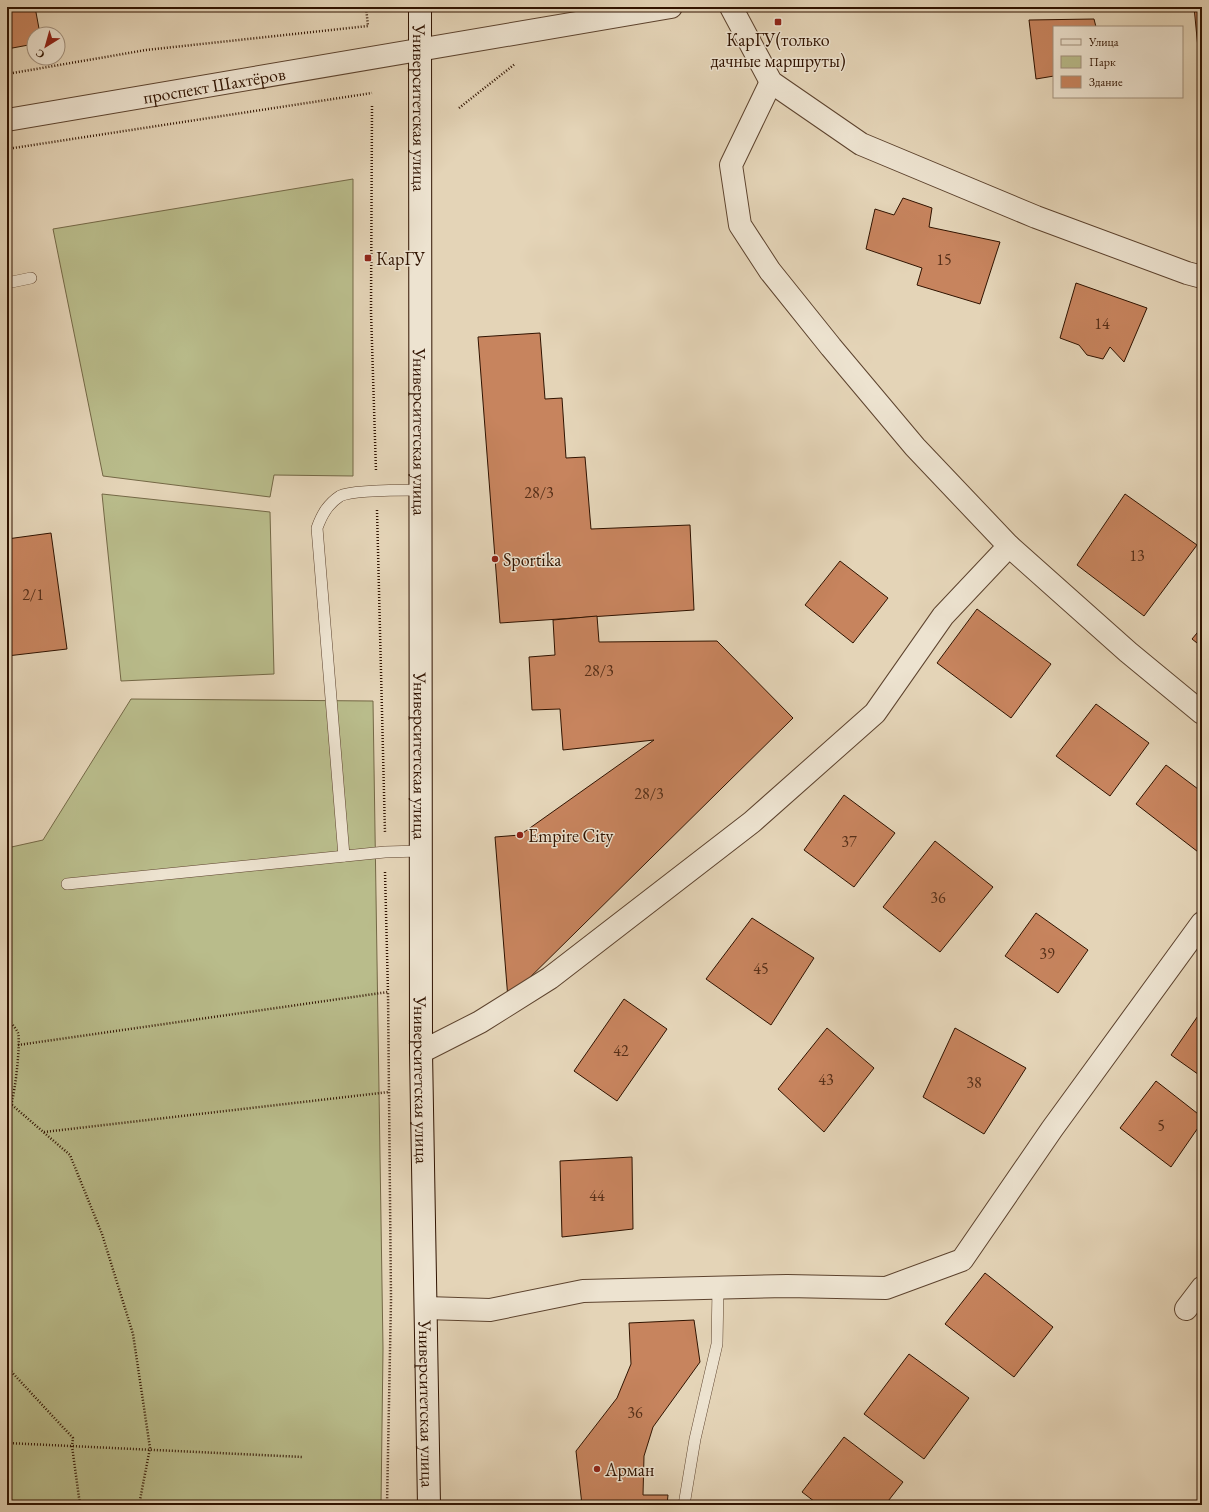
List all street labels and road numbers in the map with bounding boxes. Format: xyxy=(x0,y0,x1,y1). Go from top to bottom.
street label: Университетская улица xyxy=(409,23,432,193)
street label: проспект Шахтёров xyxy=(141,61,287,108)
street label: Университетская улица xyxy=(409,347,432,517)
street label: Университетская улица xyxy=(409,671,432,841)
street label: Университетская улица xyxy=(409,995,434,1165)
street label: Университетская улица xyxy=(414,1319,440,1489)

